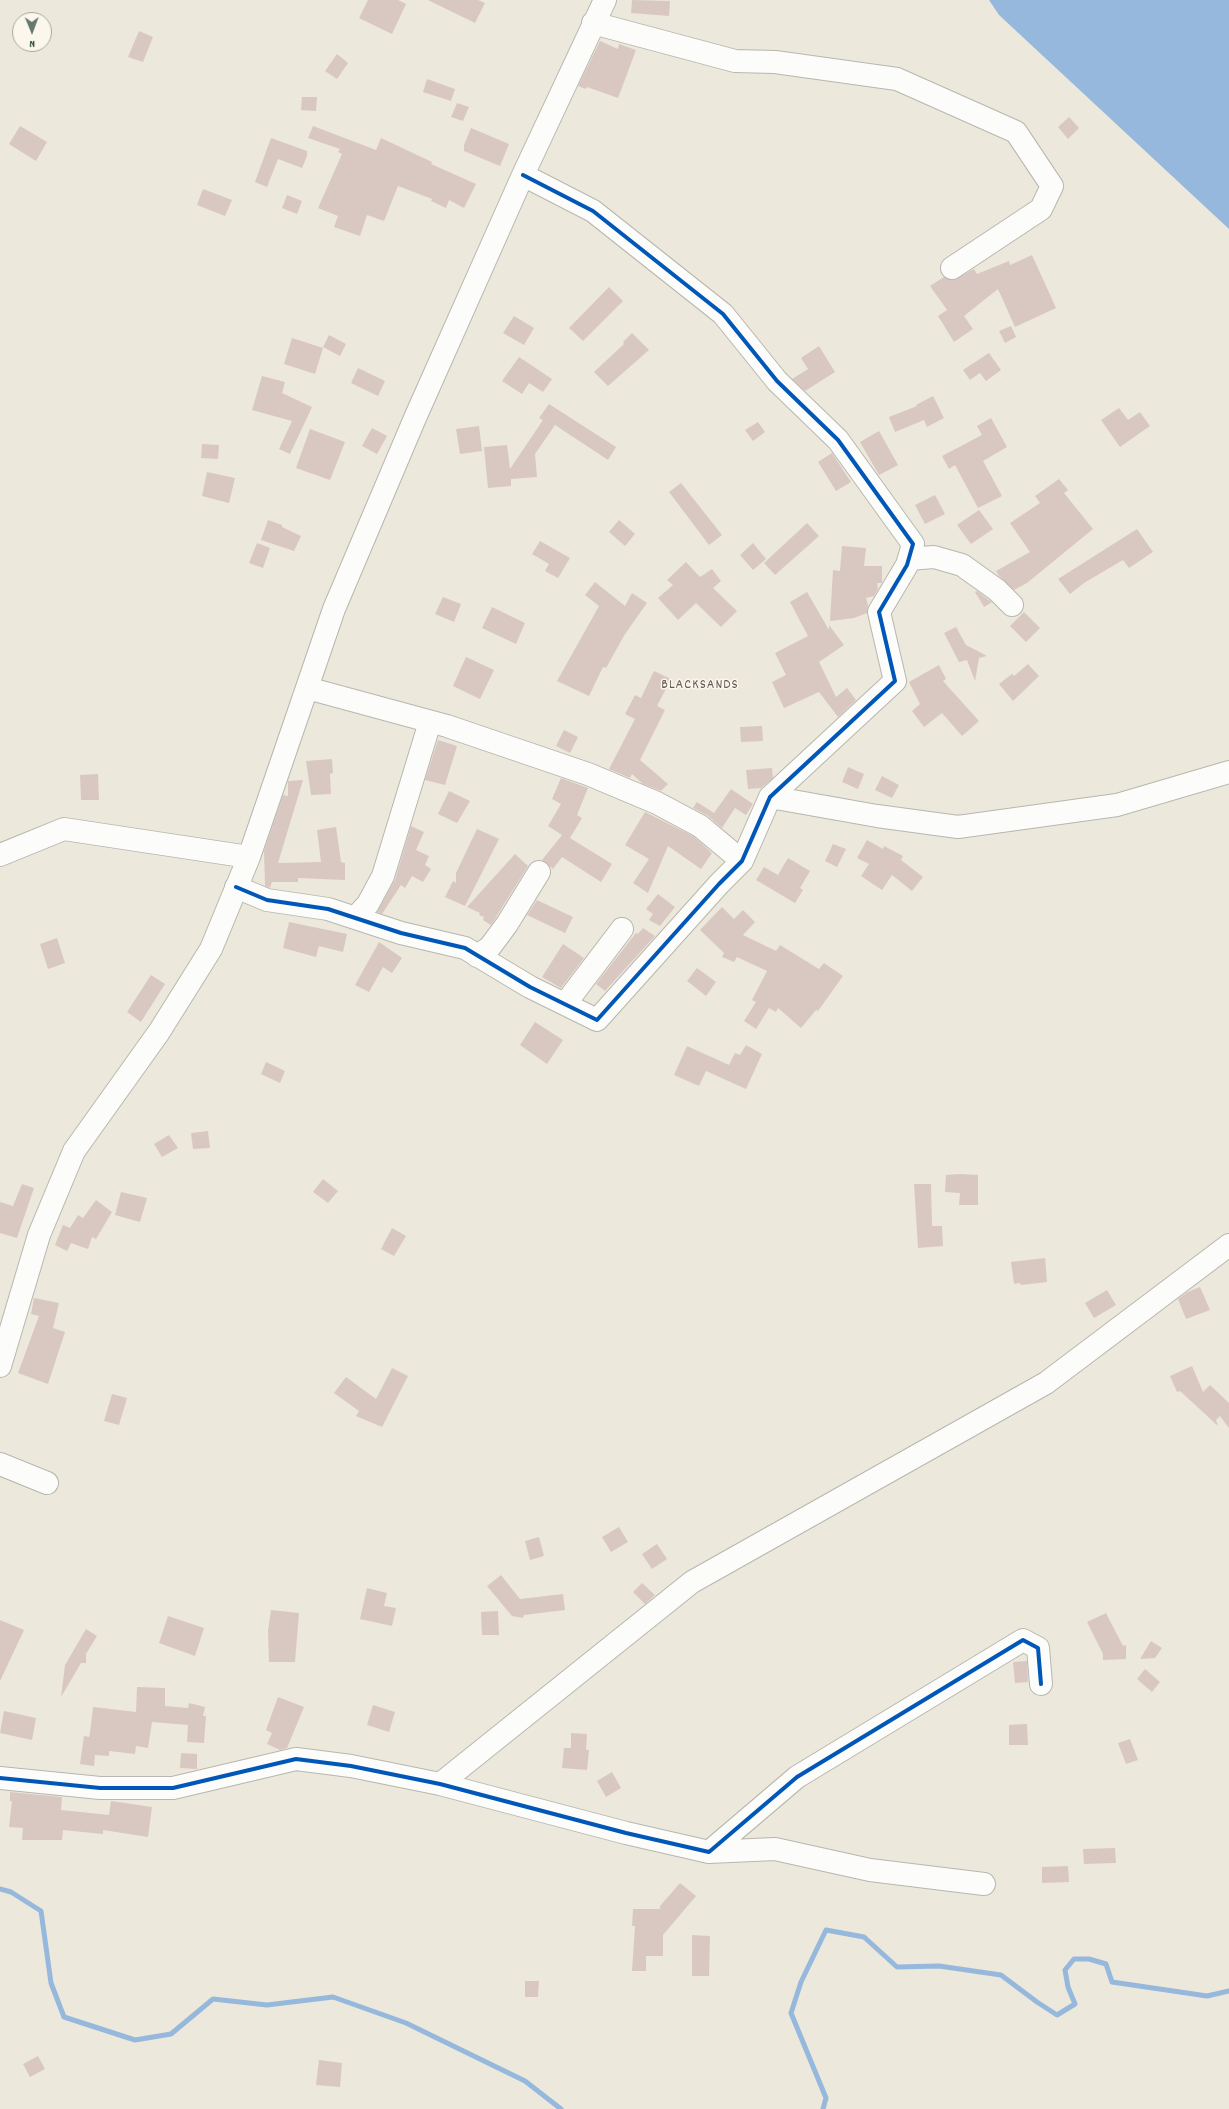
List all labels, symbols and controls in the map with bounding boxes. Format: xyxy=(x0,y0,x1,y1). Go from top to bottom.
north arrow xyxy=(12,12,52,52)
text: N xyxy=(29,35,35,51)
district label: BLACKSANDS xyxy=(661,678,739,694)

